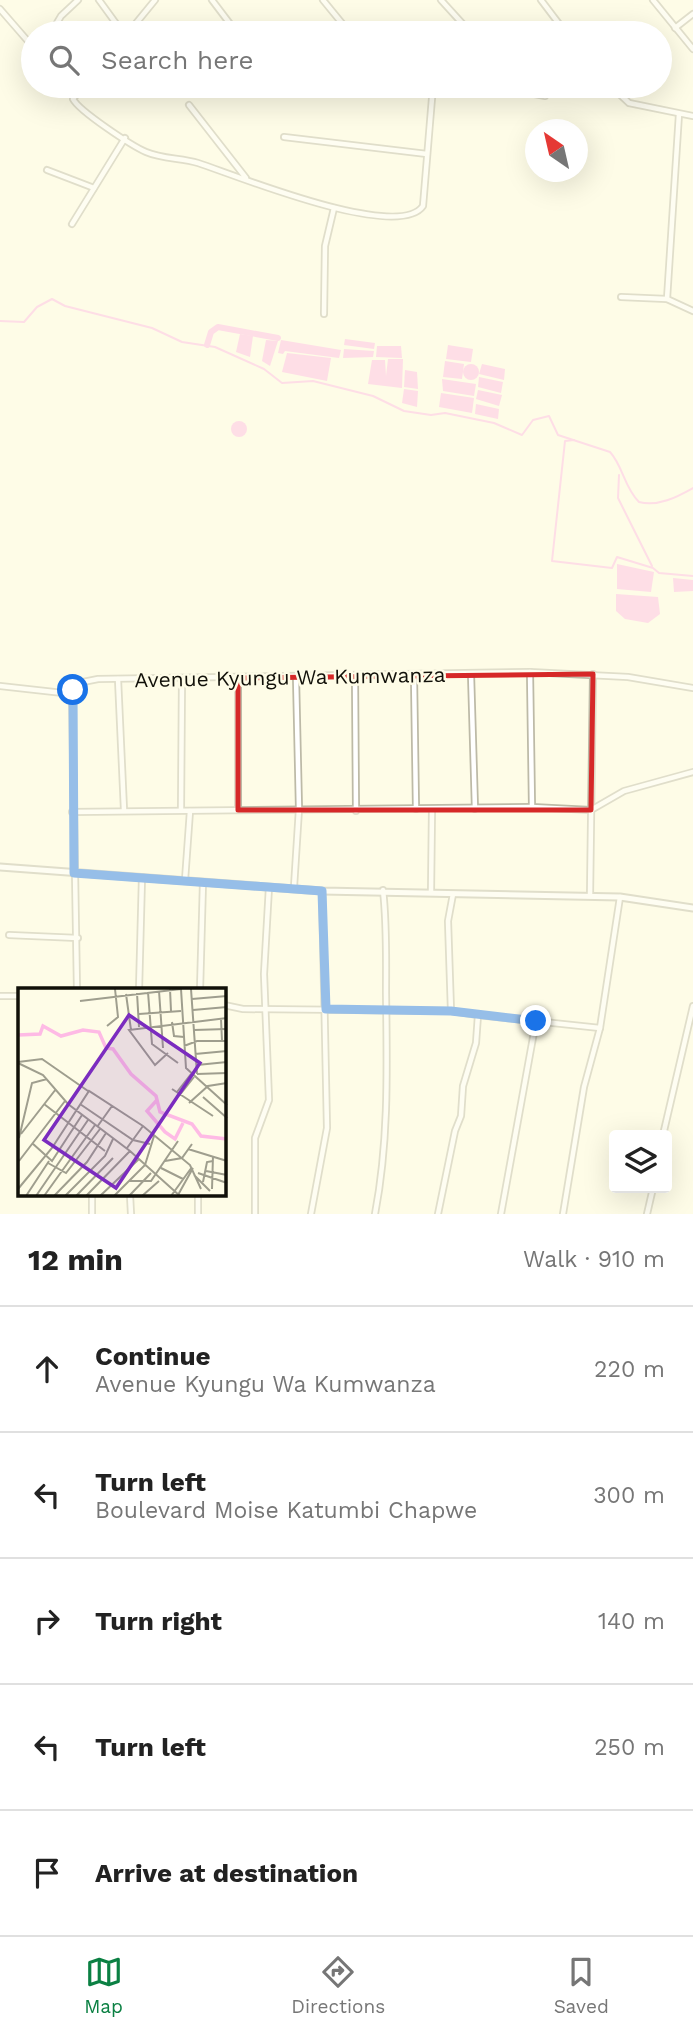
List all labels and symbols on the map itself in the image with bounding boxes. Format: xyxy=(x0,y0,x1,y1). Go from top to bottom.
north arrow xyxy=(525,119,588,182)
street label: Avenue Kyungu Wa Kumwanza xyxy=(134,662,446,692)
route start xyxy=(57,674,88,705)
inset map xyxy=(18,988,226,1196)
route end xyxy=(520,1005,551,1036)

